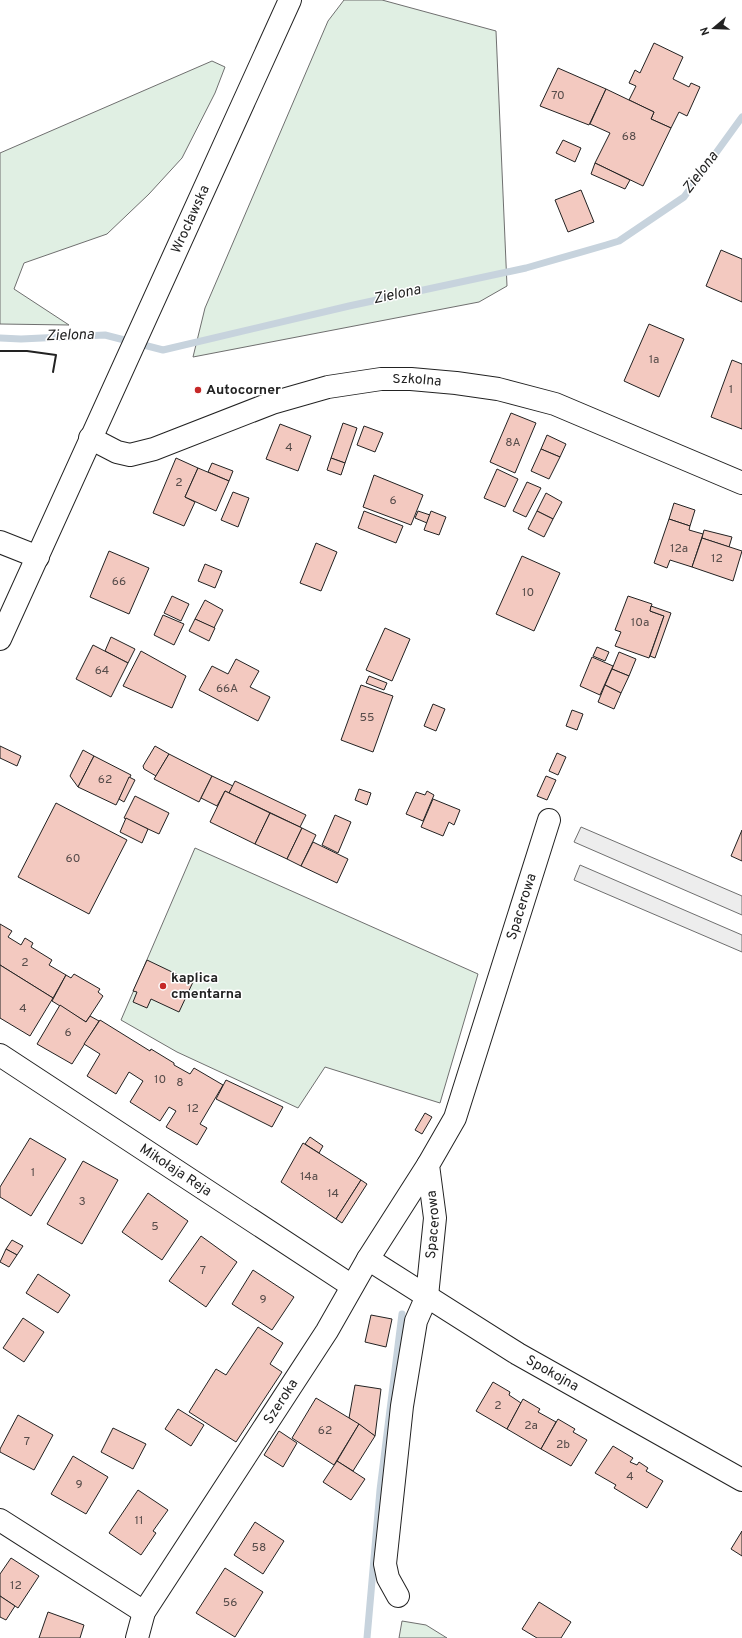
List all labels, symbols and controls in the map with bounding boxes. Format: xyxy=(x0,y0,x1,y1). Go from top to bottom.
north arrow xyxy=(694,8,734,48)
text: N xyxy=(698,25,713,37)
house number: 70 xyxy=(551,88,565,104)
house number: 68 xyxy=(622,129,636,145)
water label: Zielona xyxy=(679,148,723,198)
street label: Wrocławska xyxy=(168,182,213,256)
water label: Zielona xyxy=(371,281,423,309)
water label: Zielona xyxy=(46,326,95,346)
house number: 1a xyxy=(649,352,659,368)
street label: Szkolna xyxy=(392,370,442,390)
place label: Autocorner xyxy=(206,382,281,399)
house number: 1 xyxy=(729,382,733,398)
marker: Autocorner xyxy=(193,385,203,395)
house number: 8A xyxy=(505,435,521,451)
house number: 4 xyxy=(285,440,293,456)
house number: 2 xyxy=(175,475,183,491)
house number: 6 xyxy=(389,493,397,509)
house number: 12a xyxy=(670,541,688,557)
house number: 12 xyxy=(711,551,723,567)
house number: 66 xyxy=(112,574,126,590)
house number: 10 xyxy=(522,585,534,601)
house number: 10a xyxy=(631,615,649,631)
house number: 64 xyxy=(95,663,109,679)
house number: 66A xyxy=(216,681,238,697)
house number: 55 xyxy=(360,710,374,726)
house number: 62 xyxy=(98,772,112,788)
house number: 60 xyxy=(66,851,80,867)
street label: Spacerowa xyxy=(503,871,540,942)
house number: 2 xyxy=(21,955,29,971)
place label: kaplica cmentarna xyxy=(171,970,242,1003)
marker: kaplica cmentarna xyxy=(158,981,168,991)
house number: 4 xyxy=(19,1001,27,1017)
house number: 6 xyxy=(64,1025,72,1041)
house number: 10 xyxy=(154,1072,166,1088)
house number: 8 xyxy=(176,1075,184,1091)
house number: 12 xyxy=(187,1101,199,1117)
street label: Mikołaja Reja xyxy=(136,1140,215,1200)
house number: 1 xyxy=(31,1165,35,1181)
house number: 14a xyxy=(300,1169,318,1185)
house number: 14 xyxy=(327,1186,339,1202)
street label: Spacerowa xyxy=(422,1189,444,1260)
house number: 3 xyxy=(78,1194,86,1210)
house number: 5 xyxy=(151,1219,159,1235)
house number: 7 xyxy=(200,1263,206,1279)
house number: 9 xyxy=(259,1292,267,1308)
street label: Spokojna xyxy=(523,1352,582,1395)
street label: Szeroka xyxy=(260,1376,302,1427)
house number: 2 xyxy=(494,1398,502,1414)
house number: 2a xyxy=(524,1418,538,1434)
house number: 62 xyxy=(318,1423,332,1439)
house number: 7 xyxy=(24,1434,30,1450)
house number: 2b xyxy=(556,1437,570,1453)
house number: 4 xyxy=(626,1469,634,1485)
house number: 9 xyxy=(75,1477,83,1493)
house number: 11 xyxy=(135,1513,143,1529)
house number: 58 xyxy=(252,1540,266,1556)
house number: 12 xyxy=(10,1578,22,1594)
house number: 56 xyxy=(223,1595,237,1611)

